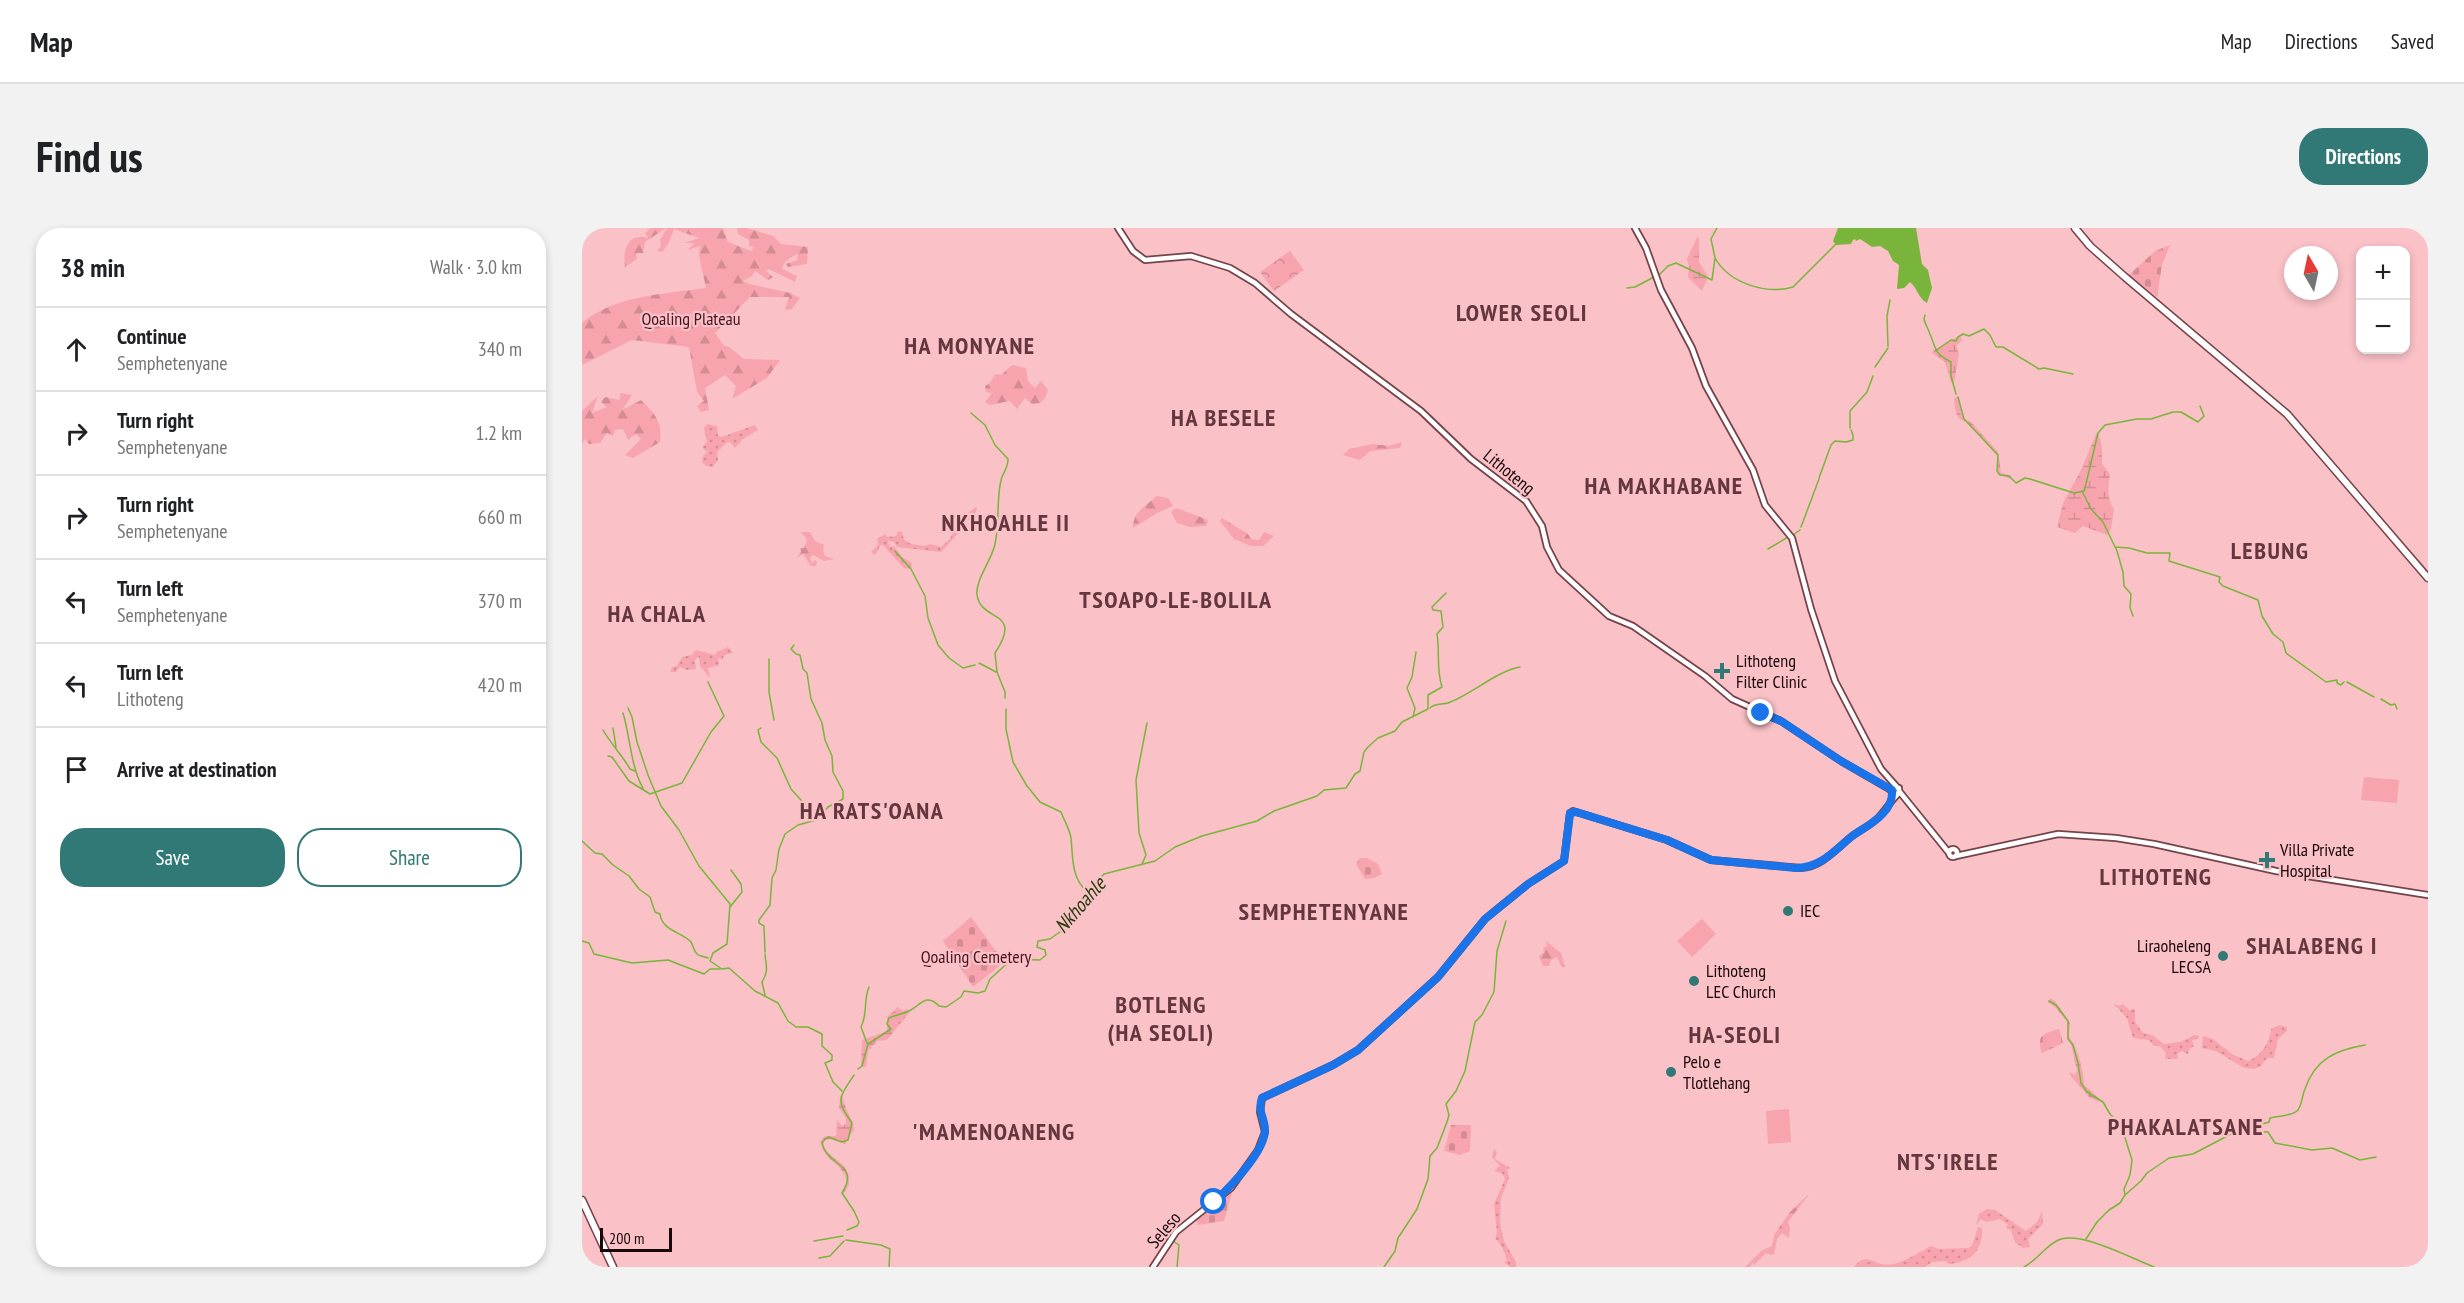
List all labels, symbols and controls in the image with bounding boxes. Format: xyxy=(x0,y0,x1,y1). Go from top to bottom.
text: Map xyxy=(30,23,73,60)
text: Map xyxy=(2221,28,2252,55)
text: Directions xyxy=(2285,28,2358,55)
text: Saved xyxy=(2391,28,2434,55)
button: Directions xyxy=(2299,128,2428,185)
text: Find us xyxy=(36,129,143,184)
north arrow xyxy=(2284,246,2338,300)
map controls xyxy=(2356,246,2410,354)
button: + xyxy=(2356,246,2410,300)
text: 38 min xyxy=(60,251,125,284)
text: Walk · 3.0 km xyxy=(430,254,522,280)
district label: LOWER SEOLI xyxy=(1456,297,1588,328)
button: − xyxy=(2356,300,2410,354)
park label: Qoaling Plateau xyxy=(641,307,741,330)
text: Continue xyxy=(117,322,187,350)
district label: HA MONYANE xyxy=(904,330,1036,361)
icon: ahead xyxy=(60,333,93,366)
text: 340 m xyxy=(478,336,522,362)
text: Semphetenyane xyxy=(117,350,228,376)
district label: HA BESELE xyxy=(1171,402,1277,433)
text: Turn right xyxy=(117,406,194,434)
icon: right xyxy=(60,417,93,450)
text: 1.2 km xyxy=(475,420,522,446)
text: Semphetenyane xyxy=(117,434,228,460)
street label: Lithoteng xyxy=(1479,444,1540,499)
district label: HA MAKHABANE xyxy=(1584,470,1744,501)
text: Turn right xyxy=(117,490,194,518)
icon: right xyxy=(60,501,93,534)
text: 660 m xyxy=(478,504,522,530)
district label: NKHOAHLE II xyxy=(941,507,1071,538)
text: Semphetenyane xyxy=(117,518,228,544)
district label: LEBUNG xyxy=(2231,535,2309,566)
text: Turn left xyxy=(117,574,183,602)
district label: TSOAPO-LE-BOLILA xyxy=(1079,584,1273,615)
icon: left xyxy=(60,585,93,618)
text: 370 m xyxy=(478,588,522,614)
district label: HA CHALA xyxy=(608,598,706,629)
text: Semphetenyane xyxy=(117,602,228,628)
place label: Lithoteng Filter Clinic xyxy=(1736,649,1808,693)
text: Turn left xyxy=(117,658,183,686)
marker: Lithoteng Filter Clinic xyxy=(1713,662,1731,680)
icon: left xyxy=(60,669,93,702)
text: 420 m xyxy=(478,672,522,698)
text: Lithoteng xyxy=(117,686,184,712)
route end xyxy=(1747,699,1773,725)
icon: arrive xyxy=(60,753,93,786)
text: Arrive at destination xyxy=(117,755,277,783)
district label: HA RATS'OANA xyxy=(800,795,944,826)
button: Save xyxy=(60,828,285,887)
button: Share xyxy=(297,828,522,887)
place label: Villa Private Hospital xyxy=(2279,838,2355,882)
marker: Villa Private Hospital xyxy=(2258,851,2276,869)
district label: LITHOTENG xyxy=(2100,861,2212,892)
water label: Nkhoahle xyxy=(1049,870,1112,938)
district label: SEMPHETENYANE xyxy=(1239,896,1409,927)
place label: IEC xyxy=(1800,899,1820,922)
marker: IEC xyxy=(1781,904,1795,918)
district label: SHALABENG I xyxy=(2246,930,2378,961)
place label: Liraoheleng LECSA xyxy=(2137,934,2211,978)
park label: Qoaling Cemetery xyxy=(921,945,1032,968)
marker: Liraoheleng LECSA xyxy=(2216,949,2230,963)
place label: Lithoteng LEC Church xyxy=(1706,959,1776,1003)
marker: Lithoteng LEC Church xyxy=(1687,974,1701,988)
district label: BOTLENG (HA SEOLI) xyxy=(1107,989,1215,1048)
district label: HA-SEOLI xyxy=(1688,1019,1782,1050)
place label: Pelo e Tlotlehang xyxy=(1683,1050,1750,1094)
marker: Pelo e Tlotlehang xyxy=(1664,1065,1678,1079)
district label: PHAKALATSANE xyxy=(2108,1111,2264,1142)
district label: 'MAMENOANENG xyxy=(912,1116,1076,1147)
district label: NTS'IRELE xyxy=(1897,1146,1999,1177)
route start xyxy=(1200,1188,1226,1214)
street label: Seleso xyxy=(1142,1207,1186,1253)
scale bar xyxy=(600,1225,672,1252)
text: 200 m xyxy=(609,1228,644,1248)

